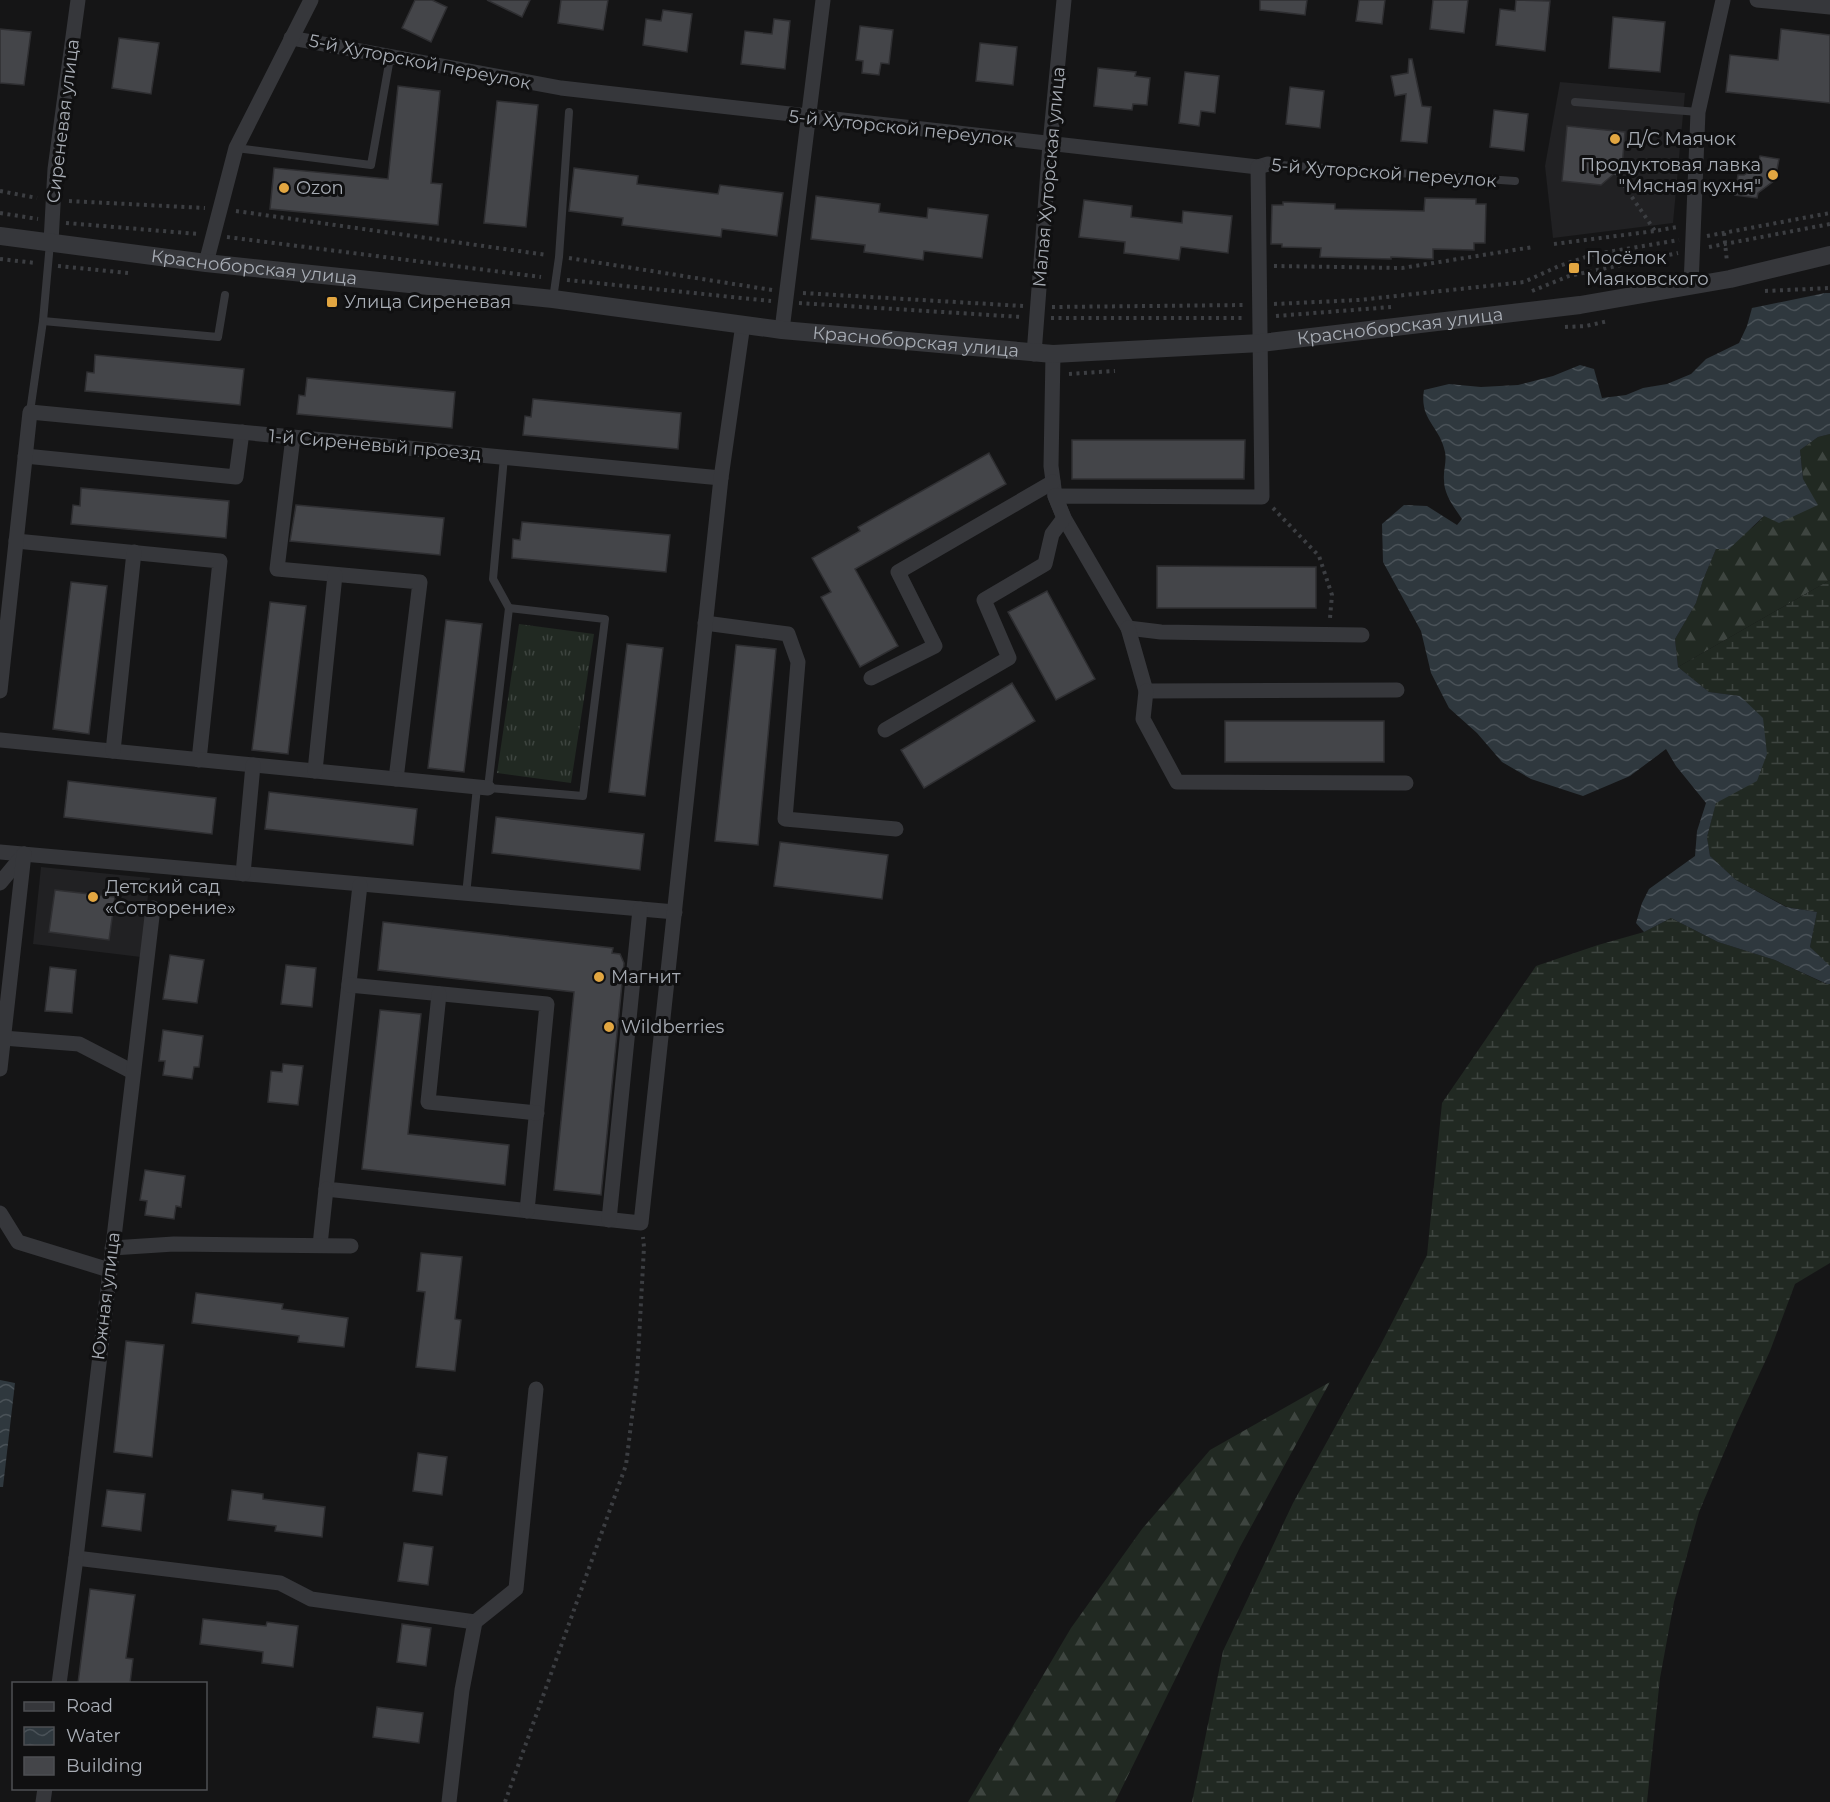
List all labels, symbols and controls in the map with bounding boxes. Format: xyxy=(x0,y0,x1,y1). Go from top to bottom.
street label: 5-й Хуторской переулок xyxy=(307,30,533,94)
street label: Сиреневая улица xyxy=(42,38,84,204)
street label: Малая Хуторская улица xyxy=(1028,66,1070,288)
street label: 5-й Хуторской переулок xyxy=(788,105,1015,151)
place label: Д/С Маячок xyxy=(1627,128,1737,150)
marker: Д/С Маячок xyxy=(1608,132,1622,146)
street label: 5-й Хуторской переулок xyxy=(1271,154,1498,192)
place label: Продуктовая лавка "Мясная кухня" xyxy=(1580,154,1761,197)
marker: Продуктовая лавка "Мясная кухня" xyxy=(1766,168,1780,182)
place label: Ozon xyxy=(296,177,344,199)
marker: Ozon xyxy=(277,181,291,195)
street label: Красноборская улица xyxy=(150,245,358,290)
place label: Посёлок Маяковского xyxy=(1586,247,1709,290)
marker: Посёлок Маяковского xyxy=(1567,261,1581,275)
place label: Улица Сиреневая xyxy=(344,291,511,313)
marker: Улица Сиреневая xyxy=(325,295,339,309)
street label: Красноборская улица xyxy=(1296,303,1504,350)
street label: Красноборская улица xyxy=(811,322,1020,362)
street label: 1-й Сиреневый проезд xyxy=(268,425,482,465)
place label: Детский сад «Сотворение» xyxy=(105,876,236,919)
marker: Детский сад «Сотворение» xyxy=(86,890,100,904)
place label: Магнит xyxy=(611,966,681,988)
marker: Магнит xyxy=(592,970,606,984)
place label: Wildberries xyxy=(621,1016,725,1038)
marker: Wildberries xyxy=(602,1020,616,1034)
street label: Южная улица xyxy=(87,1231,125,1361)
legend xyxy=(12,1682,207,1790)
text: Road xyxy=(66,1695,113,1717)
text: Water xyxy=(66,1725,121,1747)
text: Building xyxy=(66,1755,143,1777)

